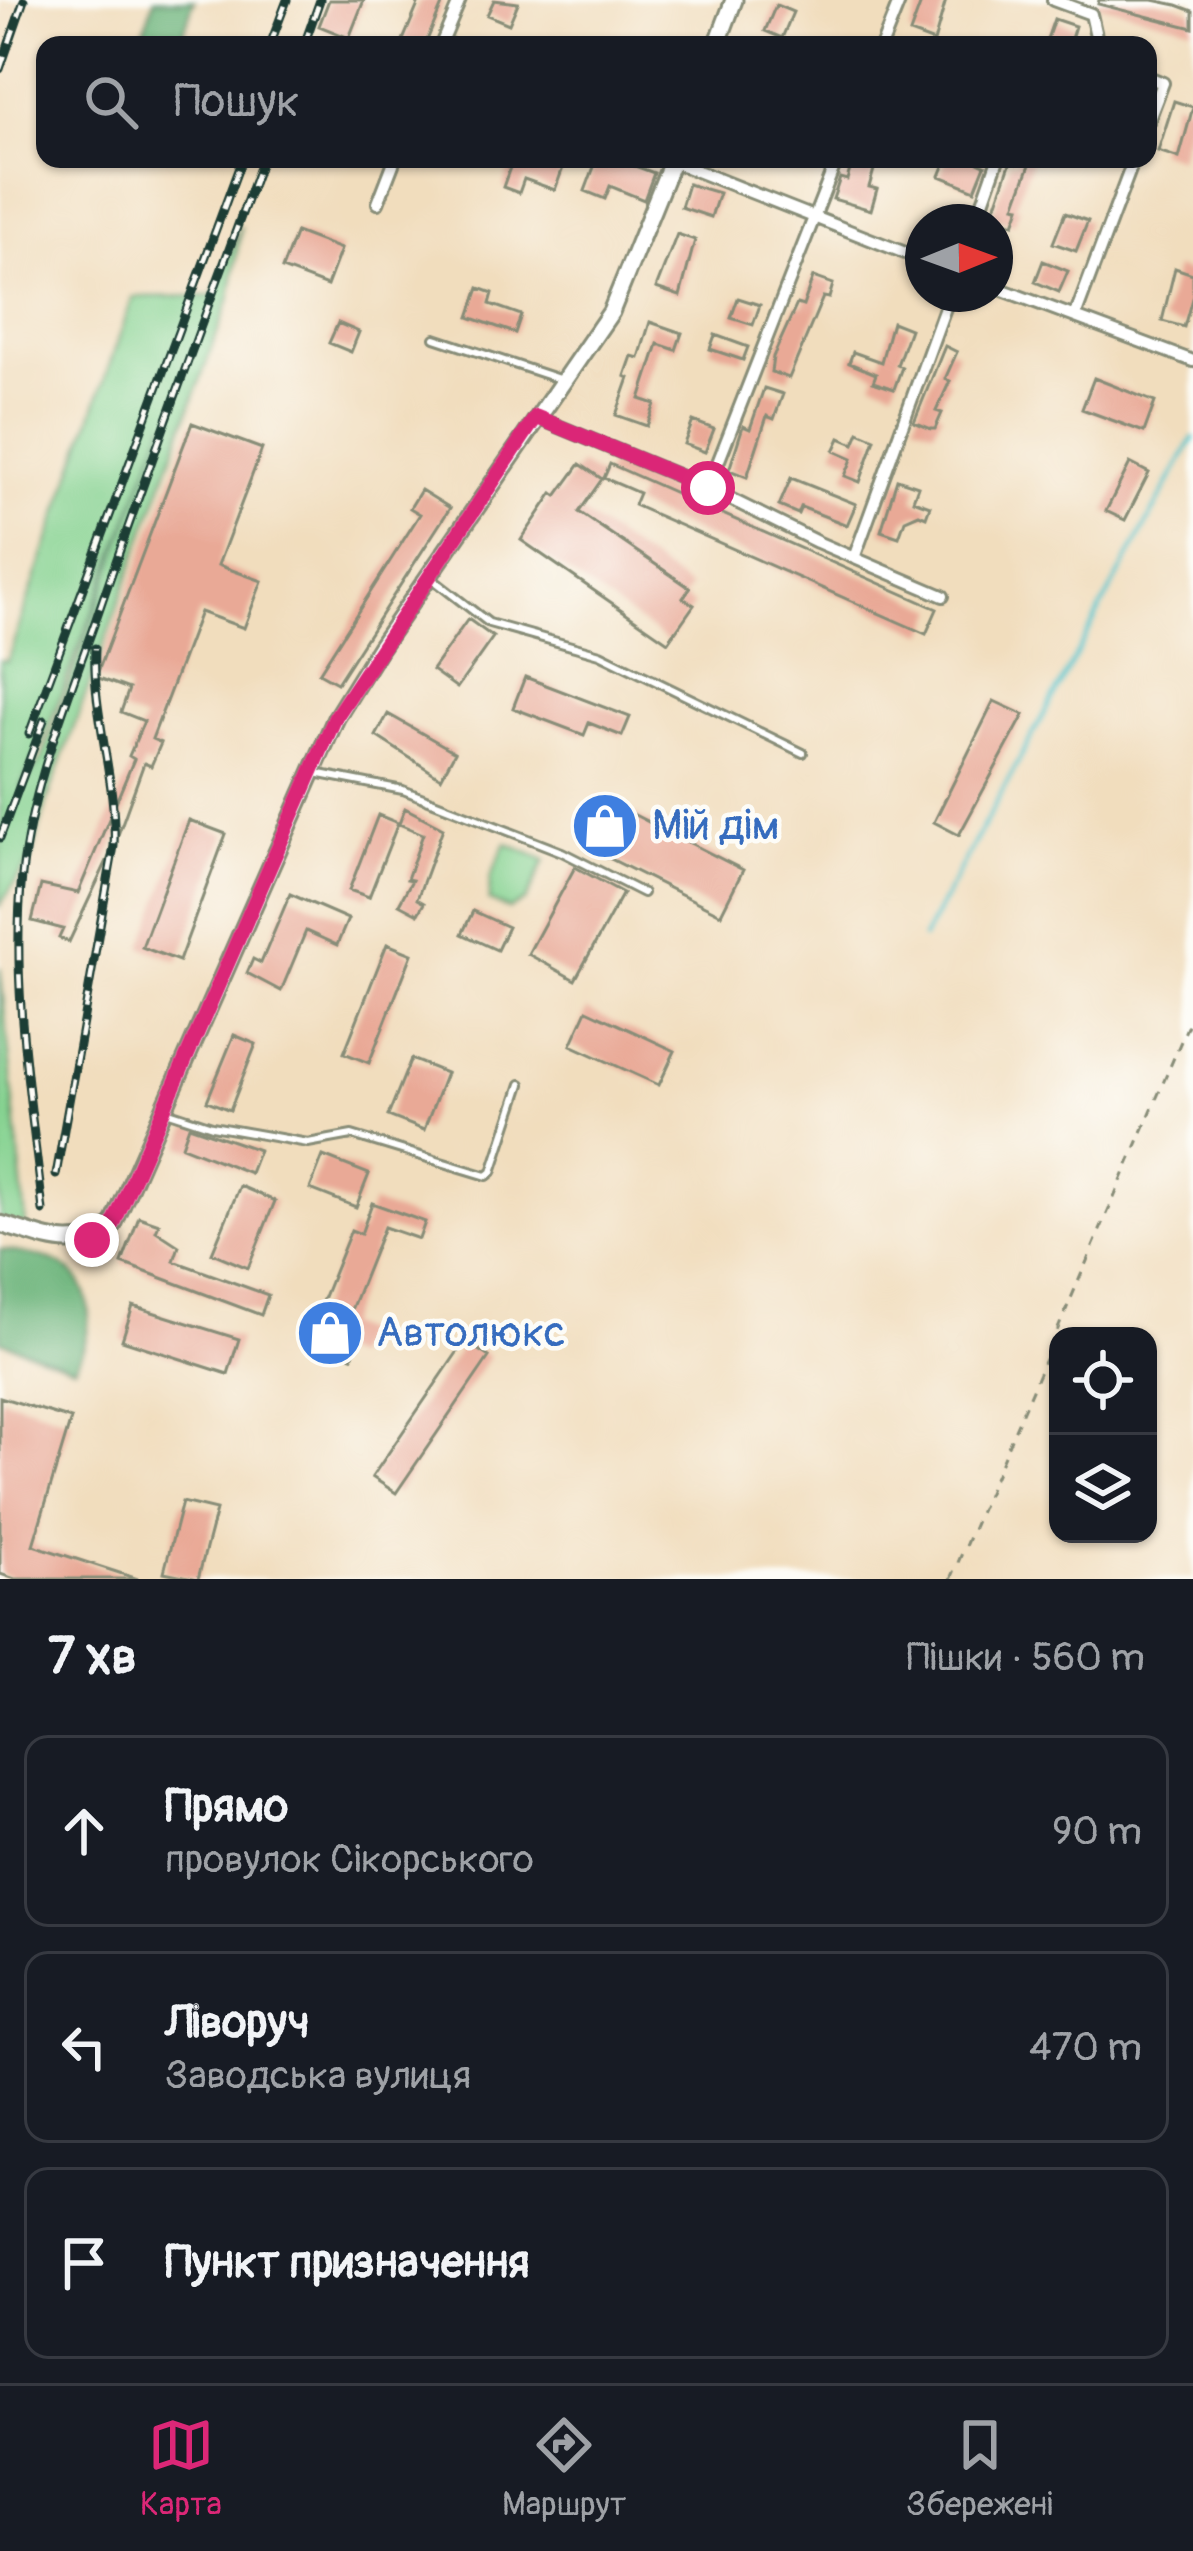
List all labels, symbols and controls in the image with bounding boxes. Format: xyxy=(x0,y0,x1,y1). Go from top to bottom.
search box xyxy=(36,36,1157,168)
icon: search xyxy=(78,69,144,135)
text: Пошук xyxy=(174,74,299,130)
north arrow xyxy=(905,204,1013,312)
route start xyxy=(681,461,735,515)
shop icon: Мій дім xyxy=(570,791,640,861)
place label: Мій дім xyxy=(652,800,779,852)
route end xyxy=(65,1213,119,1267)
shop icon: Автолюкс xyxy=(295,1298,365,1368)
place label: Автолюкс xyxy=(376,1307,565,1359)
map controls xyxy=(1049,1327,1157,1543)
button: locate xyxy=(1049,1327,1157,1435)
button: layers xyxy=(1049,1435,1157,1543)
text: 7 хв xyxy=(48,1625,137,1689)
text: Пішки · 560 m xyxy=(906,1633,1145,1682)
text: Прямо xyxy=(165,1779,288,1835)
icon: ahead xyxy=(51,1798,117,1864)
text: 90 m xyxy=(1052,1807,1142,1856)
text: провулок Сікорського xyxy=(165,1835,534,1884)
text: Ліворуч xyxy=(165,1995,310,2051)
icon: left xyxy=(51,2014,117,2080)
text: 470 m xyxy=(1029,2023,1142,2072)
text: Заводська вулиця xyxy=(165,2051,471,2100)
icon: arrive xyxy=(51,2230,117,2296)
text: Пункт призначення xyxy=(165,2235,529,2291)
tab: Карта xyxy=(140,2412,222,2525)
tab: Маршрут xyxy=(502,2412,626,2525)
tab: Збережені xyxy=(906,2412,1053,2525)

